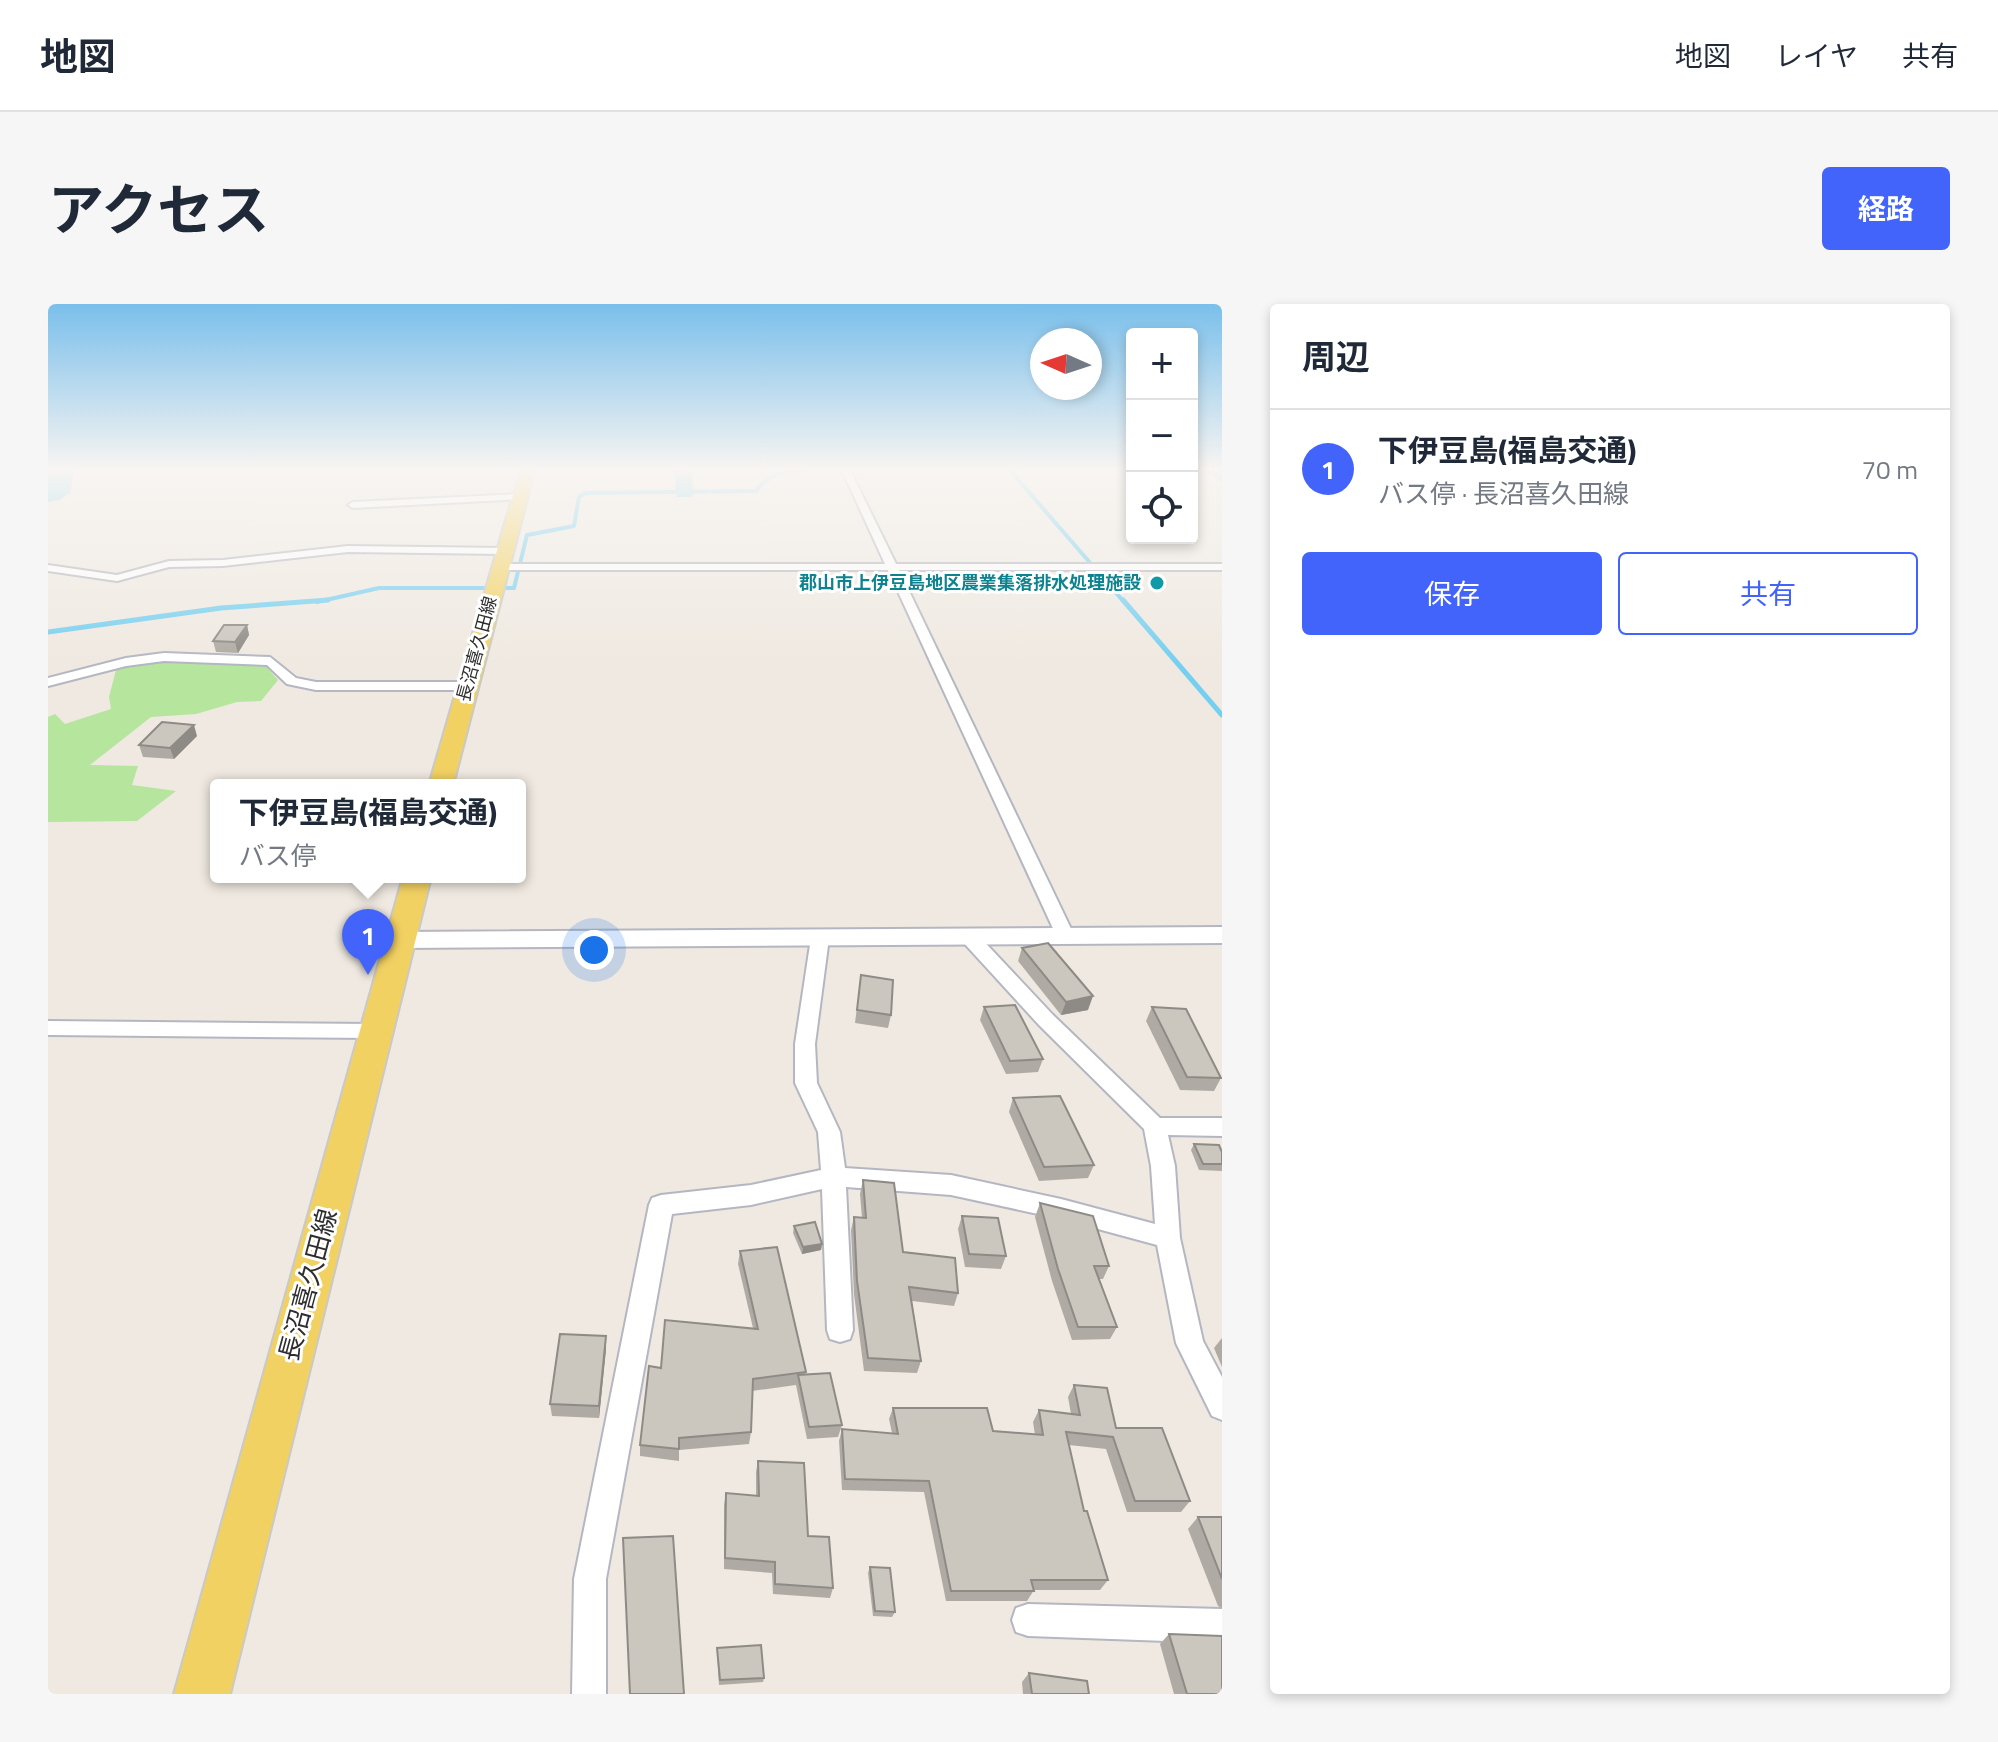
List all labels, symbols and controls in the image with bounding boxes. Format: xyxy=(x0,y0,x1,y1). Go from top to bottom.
text: 地図 xyxy=(40,27,116,85)
text: 地図 xyxy=(1675,34,1731,77)
text: レイヤ xyxy=(1775,34,1858,77)
text: 共有 xyxy=(1902,34,1958,77)
text: アクセス xyxy=(48,167,269,252)
button: 経路 xyxy=(1822,167,1950,250)
north arrow xyxy=(1030,328,1102,400)
map controls xyxy=(1126,328,1198,544)
button: + xyxy=(1126,328,1198,400)
text: 周辺 xyxy=(1302,330,1370,382)
button: − xyxy=(1126,400,1198,472)
text: 下伊豆島(福島交通) xyxy=(1378,427,1636,473)
text: 1 xyxy=(1321,450,1335,489)
text: 70 m xyxy=(1861,450,1918,489)
button: locate xyxy=(1126,472,1198,544)
text: バス停 · 長沼喜久田線 xyxy=(1378,474,1629,513)
button: 保存 xyxy=(1302,552,1602,635)
button: 共有 xyxy=(1618,552,1918,635)
place label: 郡山市上伊豆島地区農業集落排水処理施設 xyxy=(799,569,1141,596)
marker: 郡山市上伊豆島地区農業集落排水処理施設 xyxy=(1148,574,1166,592)
street label: 長沼喜久田線 xyxy=(450,593,504,705)
popup xyxy=(210,779,526,883)
text: 下伊豆島(福島交通) xyxy=(239,789,497,835)
text: バス停 xyxy=(239,836,317,875)
pin: 1 xyxy=(342,909,394,975)
your location xyxy=(574,930,614,970)
street label: 長沼喜久田線 xyxy=(268,1204,347,1365)

